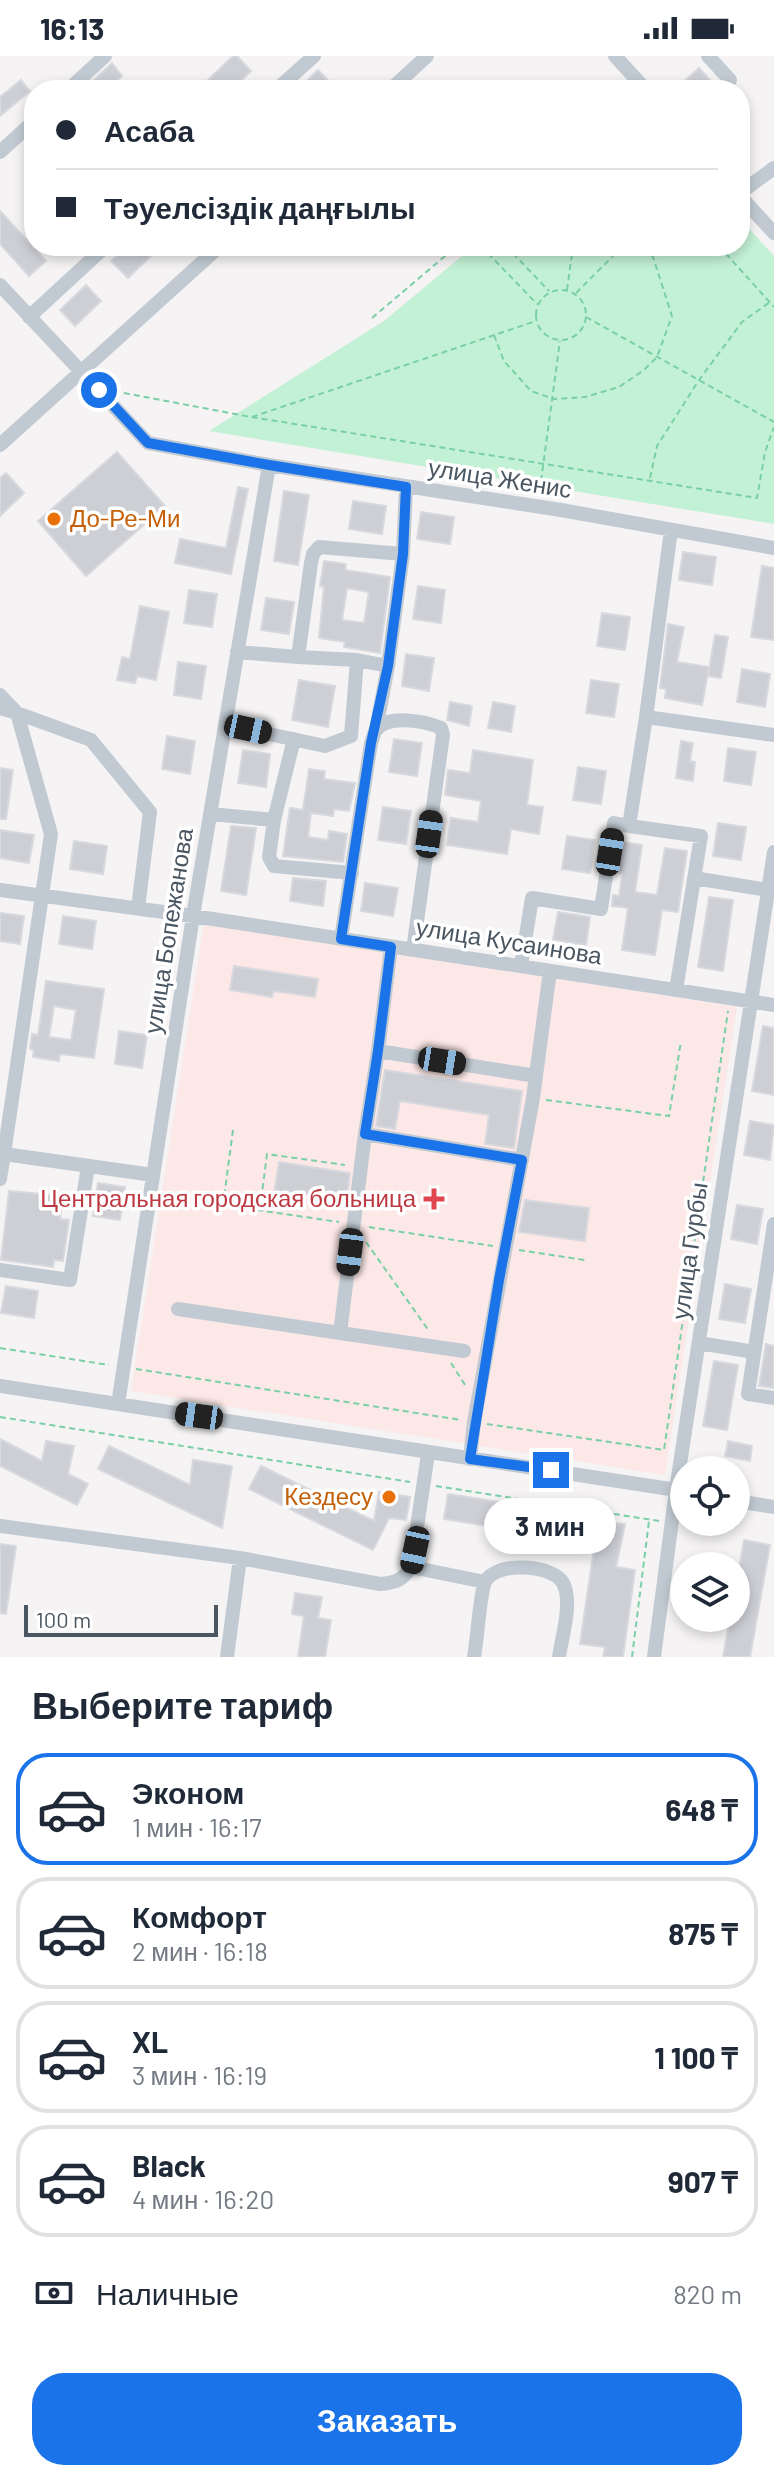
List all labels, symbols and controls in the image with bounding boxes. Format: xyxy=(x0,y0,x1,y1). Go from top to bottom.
text: 16:13 xyxy=(40,10,104,46)
text: Асаба xyxy=(104,112,194,148)
text: Тәуелсіздік даңғылы xyxy=(104,189,416,225)
route start xyxy=(81,372,117,408)
street label: улица Женис xyxy=(427,452,574,503)
place label: До-Ре-Ми xyxy=(70,503,180,532)
marker: До-Ре-Ми xyxy=(45,510,63,528)
car xyxy=(222,712,274,746)
car xyxy=(414,809,444,859)
street label: улица Бопежанова xyxy=(137,825,198,1036)
car xyxy=(594,826,626,878)
street label: улица Кусаинова xyxy=(414,912,605,970)
car xyxy=(416,1045,468,1077)
street label: улица Гурбы xyxy=(665,1180,712,1321)
place label: Центральная городская больница xyxy=(40,1183,417,1212)
marker: Центральная городская больница xyxy=(423,1188,445,1210)
car xyxy=(335,1227,365,1277)
car xyxy=(174,1401,224,1431)
route end xyxy=(533,1452,569,1488)
map controls xyxy=(670,1456,750,1632)
button: locate xyxy=(670,1456,750,1536)
place label: Кездесу xyxy=(284,1481,373,1510)
marker: Кездесу xyxy=(380,1488,398,1506)
callout: 3 мин xyxy=(485,1498,617,1554)
text: 3 мин xyxy=(515,1510,585,1541)
car xyxy=(398,1524,432,1576)
button: layers xyxy=(670,1552,750,1632)
scale bar xyxy=(24,1601,218,1637)
text: 100 m xyxy=(36,1606,91,1632)
text: Выберите тариф xyxy=(32,1683,333,1726)
icon: car xyxy=(36,1773,108,1845)
text: Эконом xyxy=(132,1774,245,1810)
text: 648 ₸ xyxy=(665,1791,738,1827)
text: 1 мин · 16:17 xyxy=(132,1811,262,1842)
icon: car xyxy=(36,1897,108,1969)
text: Комфорт xyxy=(132,1898,267,1934)
text: 875 ₸ xyxy=(668,1915,738,1951)
text: 2 мин · 16:18 xyxy=(132,1935,268,1966)
icon: car xyxy=(36,2021,108,2093)
text: XL xyxy=(132,2023,168,2059)
text: 1 100 ₸ xyxy=(654,2039,738,2075)
text: 3 мин · 16:19 xyxy=(132,2059,267,2090)
icon: car xyxy=(36,2145,108,2217)
text: Black xyxy=(132,2147,206,2183)
text: 907 ₸ xyxy=(668,2163,738,2199)
text: 4 мин · 16:20 xyxy=(132,2183,274,2214)
icon: cash xyxy=(32,2271,76,2315)
text: Наличные xyxy=(96,2275,239,2311)
text: 820 m xyxy=(673,2278,742,2309)
button: Заказать xyxy=(32,2373,742,2465)

